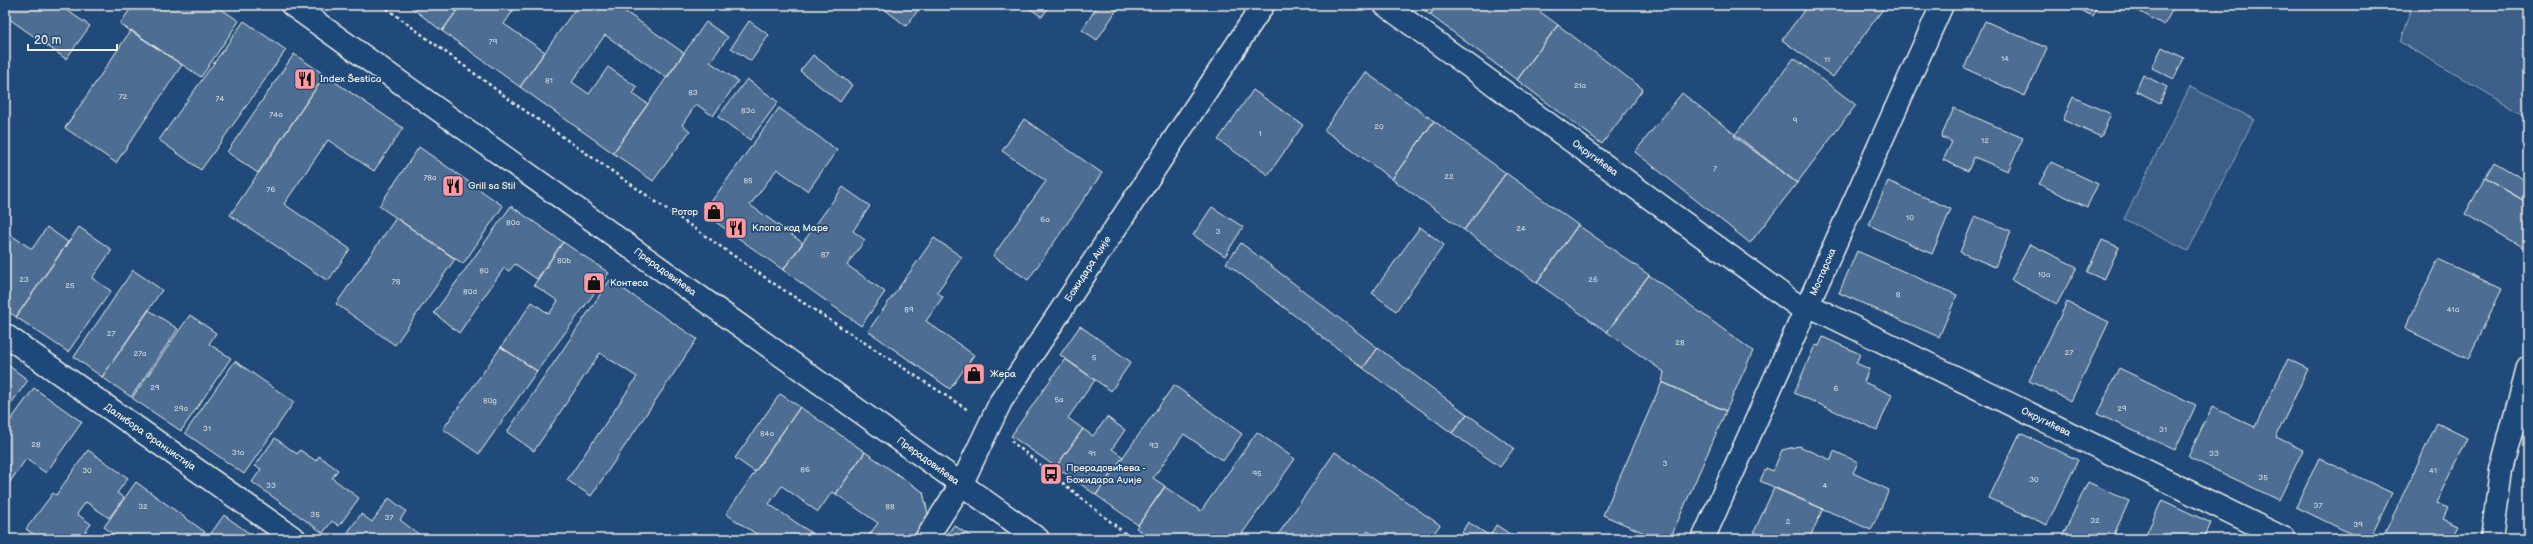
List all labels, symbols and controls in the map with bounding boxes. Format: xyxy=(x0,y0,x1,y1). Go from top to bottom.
scale bar xyxy=(28,26,117,52)
text: 20 m xyxy=(34,33,61,48)
house number: 79 xyxy=(489,37,498,46)
house number: 14 xyxy=(2001,54,2009,63)
house number: 11 xyxy=(1824,55,1830,64)
restaurant icon: Index Šestica xyxy=(292,66,318,92)
place label: Index Šestica xyxy=(320,73,382,85)
house number: 81 xyxy=(545,76,553,85)
house number: 21a xyxy=(1574,81,1587,90)
house number: 83 xyxy=(688,88,698,97)
house number: 72 xyxy=(119,92,128,101)
house number: 74 xyxy=(216,94,225,103)
house number: 83a xyxy=(741,106,756,115)
house number: 74a xyxy=(269,110,283,119)
house number: 9 xyxy=(1793,116,1798,125)
house number: 20 xyxy=(1374,122,1384,131)
house number: 1 xyxy=(1258,129,1262,138)
house number: 12 xyxy=(1981,136,1989,145)
street label: Округићева xyxy=(1570,137,1620,179)
house number: 7 xyxy=(1713,164,1717,173)
house number: 22 xyxy=(1444,172,1454,181)
house number: 78a xyxy=(423,173,437,182)
restaurant icon: Grill sa Stil xyxy=(440,173,466,199)
house number: 85 xyxy=(743,176,753,185)
place label: Grill sa Stil xyxy=(468,180,515,192)
house number: 76 xyxy=(267,185,276,194)
shop icon: Ротор xyxy=(701,199,727,225)
place label: Ротор xyxy=(671,206,698,218)
house number: 10 xyxy=(1906,213,1914,222)
restaurant icon: Клопа код Маре xyxy=(723,215,749,241)
house number: 6a xyxy=(1040,215,1050,224)
house number: 80a xyxy=(506,218,520,227)
place label: Клопа код Маре xyxy=(752,222,829,234)
house number: 24 xyxy=(1516,224,1526,233)
house number: 3 xyxy=(1216,227,1221,236)
street label: Божидара Аџије xyxy=(1062,234,1114,304)
street label: Прерадовићева xyxy=(632,245,699,299)
street label: Мостарска xyxy=(1807,246,1839,297)
house number: 87 xyxy=(821,250,829,259)
house number: 80b xyxy=(557,256,571,265)
house number: 80 xyxy=(479,266,489,275)
shop icon: Контеса xyxy=(581,270,607,296)
house number: 10a xyxy=(2038,270,2051,279)
house number: 23 xyxy=(19,275,29,284)
house number: 26 xyxy=(1588,275,1598,284)
house number: 78 xyxy=(392,277,401,286)
place label: Контеса xyxy=(610,277,648,289)
house number: 25 xyxy=(65,281,75,290)
house number: 80d xyxy=(463,287,477,296)
house number: 8 xyxy=(1896,290,1901,299)
house number: 89 xyxy=(904,305,914,314)
house number: 41a xyxy=(2447,305,2460,314)
house number: 27 xyxy=(107,329,115,338)
house number: 28 xyxy=(1675,338,1685,347)
house number: 27 xyxy=(2065,348,2073,357)
house number: 27a xyxy=(133,349,147,358)
house number: 5 xyxy=(1092,353,1097,362)
shop icon: Жера xyxy=(961,361,987,387)
place label: Жера xyxy=(990,368,1016,380)
house number: 29 xyxy=(150,383,160,392)
house number: 6 xyxy=(1834,384,1839,393)
house number: 5a xyxy=(1054,395,1064,404)
house number: 80g xyxy=(483,396,497,405)
street label: Далибора Францистија xyxy=(102,401,198,473)
house number: 29a xyxy=(174,404,188,413)
house number: 29 xyxy=(2117,404,2127,413)
street label: Округићева xyxy=(2019,405,2073,439)
house number: 31 xyxy=(203,424,211,433)
house number: 31 xyxy=(2159,425,2167,434)
house number: 84a xyxy=(760,429,775,438)
street label: Прерадовићева xyxy=(895,434,962,488)
house number: 28 xyxy=(31,440,41,449)
house number: 93 xyxy=(1149,441,1159,450)
house number: 31a xyxy=(232,448,245,457)
house number: 91 xyxy=(1088,449,1096,458)
house number: 33 xyxy=(2209,449,2219,458)
house number: 3 xyxy=(1663,459,1668,468)
bus stop icon: Прерадовићева - Божидара Аџије xyxy=(1038,461,1064,487)
place label: Прерадовићева - Божидара Аџије xyxy=(1066,462,1146,486)
house number: 86 xyxy=(800,465,810,474)
house number: 30 xyxy=(82,466,92,475)
house number: 41 xyxy=(2429,466,2437,475)
house number: 95 xyxy=(1252,469,1262,478)
house number: 35 xyxy=(2258,473,2268,482)
house number: 30 xyxy=(2029,475,2039,484)
house number: 33 xyxy=(266,481,276,490)
house number: 4 xyxy=(1823,481,1828,490)
house number: 37 xyxy=(2314,501,2322,510)
house number: 32 xyxy=(138,502,148,511)
house number: 88 xyxy=(885,502,895,511)
house number: 35 xyxy=(310,510,320,519)
house number: 37 xyxy=(385,513,393,522)
house number: 32 xyxy=(2090,516,2100,525)
house number: 2 xyxy=(1786,517,1791,526)
house number: 39 xyxy=(2353,520,2363,529)

